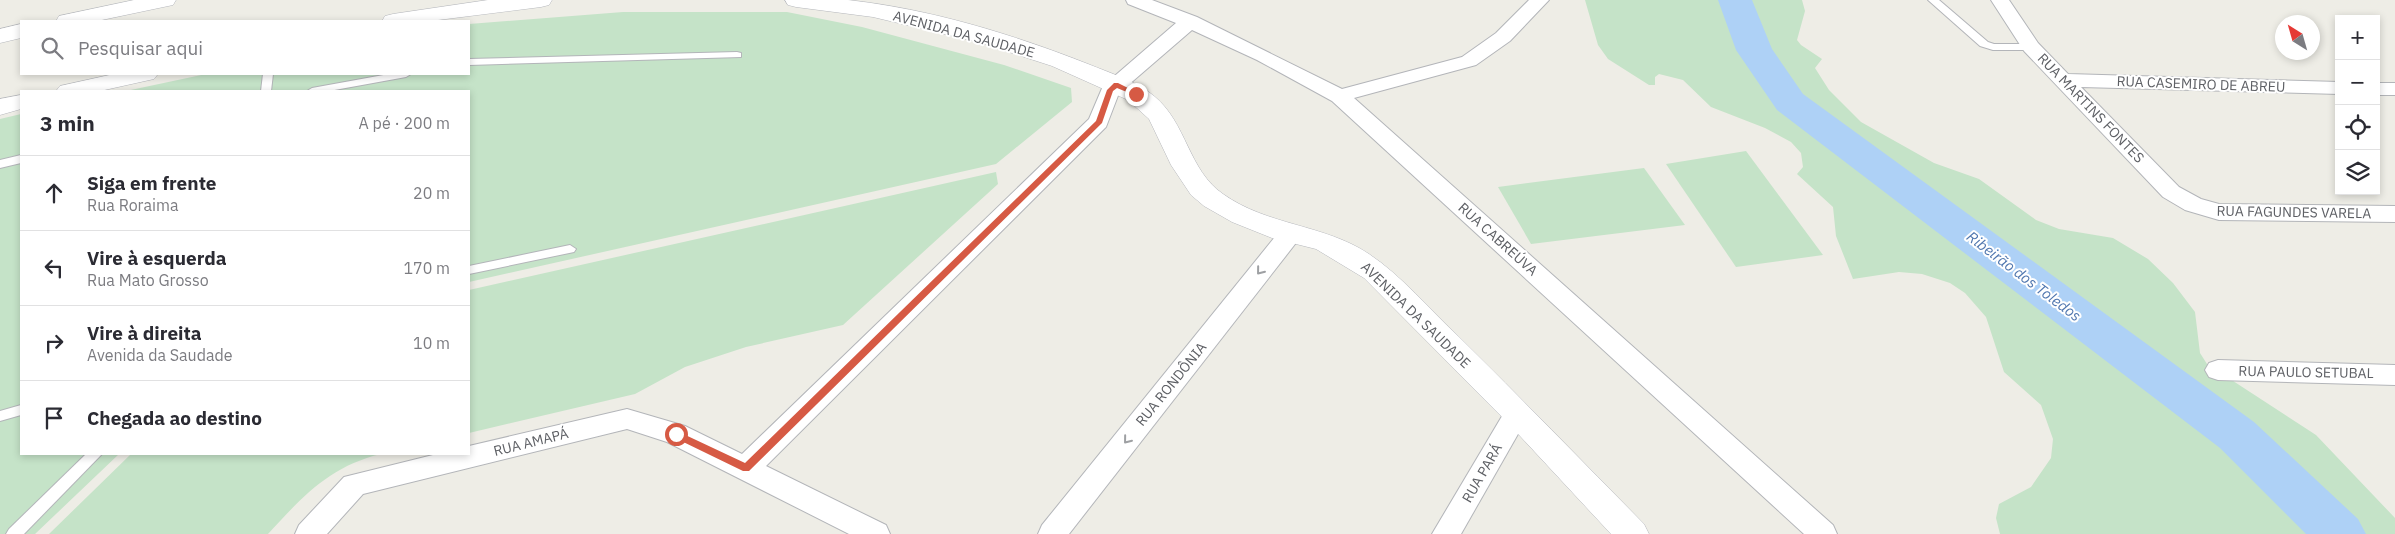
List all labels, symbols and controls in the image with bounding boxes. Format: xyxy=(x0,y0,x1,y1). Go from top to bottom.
street label: AVENIDA DA SAUDADE xyxy=(891,6,1037,62)
north arrow xyxy=(2275,15,2320,60)
map controls xyxy=(2335,15,2380,195)
button: + xyxy=(2335,15,2380,60)
search box xyxy=(20,20,470,75)
icon: search xyxy=(38,34,66,62)
text: Pesquisar aqui xyxy=(78,36,203,60)
street label: RUA MARTINS FONTES xyxy=(2034,49,2148,167)
button: − xyxy=(2335,60,2380,105)
street label: RUA CASEMIRO DE ABREU xyxy=(2116,72,2286,96)
route end xyxy=(1125,83,1148,106)
button: locate xyxy=(2335,105,2380,150)
text: 3 min xyxy=(40,109,95,137)
text: A pé · 200 m xyxy=(359,113,450,133)
button: layers xyxy=(2335,150,2380,195)
text: Siga em frente xyxy=(87,171,217,195)
icon: ahead xyxy=(40,179,68,207)
text: 20 m xyxy=(413,183,450,203)
text: Rua Roraima xyxy=(87,195,178,215)
street label: RUA CABREÚVA xyxy=(1455,198,1542,279)
street label: RUA FAGUNDES VARELA xyxy=(2216,202,2372,222)
water label: Ribeirão dos Toledos xyxy=(1963,227,2085,325)
text: Vire à esquerda xyxy=(87,246,227,270)
icon: left xyxy=(40,254,68,282)
text: 170 m xyxy=(403,258,450,278)
street label: AVENIDA DA SAUDADE xyxy=(1357,258,1475,372)
one-way arrow xyxy=(1257,266,1266,275)
text: Rua Mato Grosso xyxy=(87,270,209,290)
text: Vire à direita xyxy=(87,321,202,345)
icon: right xyxy=(40,329,68,357)
text: 10 m xyxy=(413,333,450,353)
street label: RUA RONDÔNIA xyxy=(1131,338,1210,430)
text: Avenida da Saudade xyxy=(87,345,233,365)
street label: RUA PAULO SETUBAL xyxy=(2238,362,2374,382)
icon: arrive xyxy=(40,404,68,432)
text: Chegada ao destino xyxy=(87,406,262,430)
street label: RUA AMAPÁ xyxy=(491,423,570,460)
route start xyxy=(665,423,688,446)
one-way arrow xyxy=(1123,434,1132,443)
street label: RUA PARÁ xyxy=(1457,440,1506,506)

